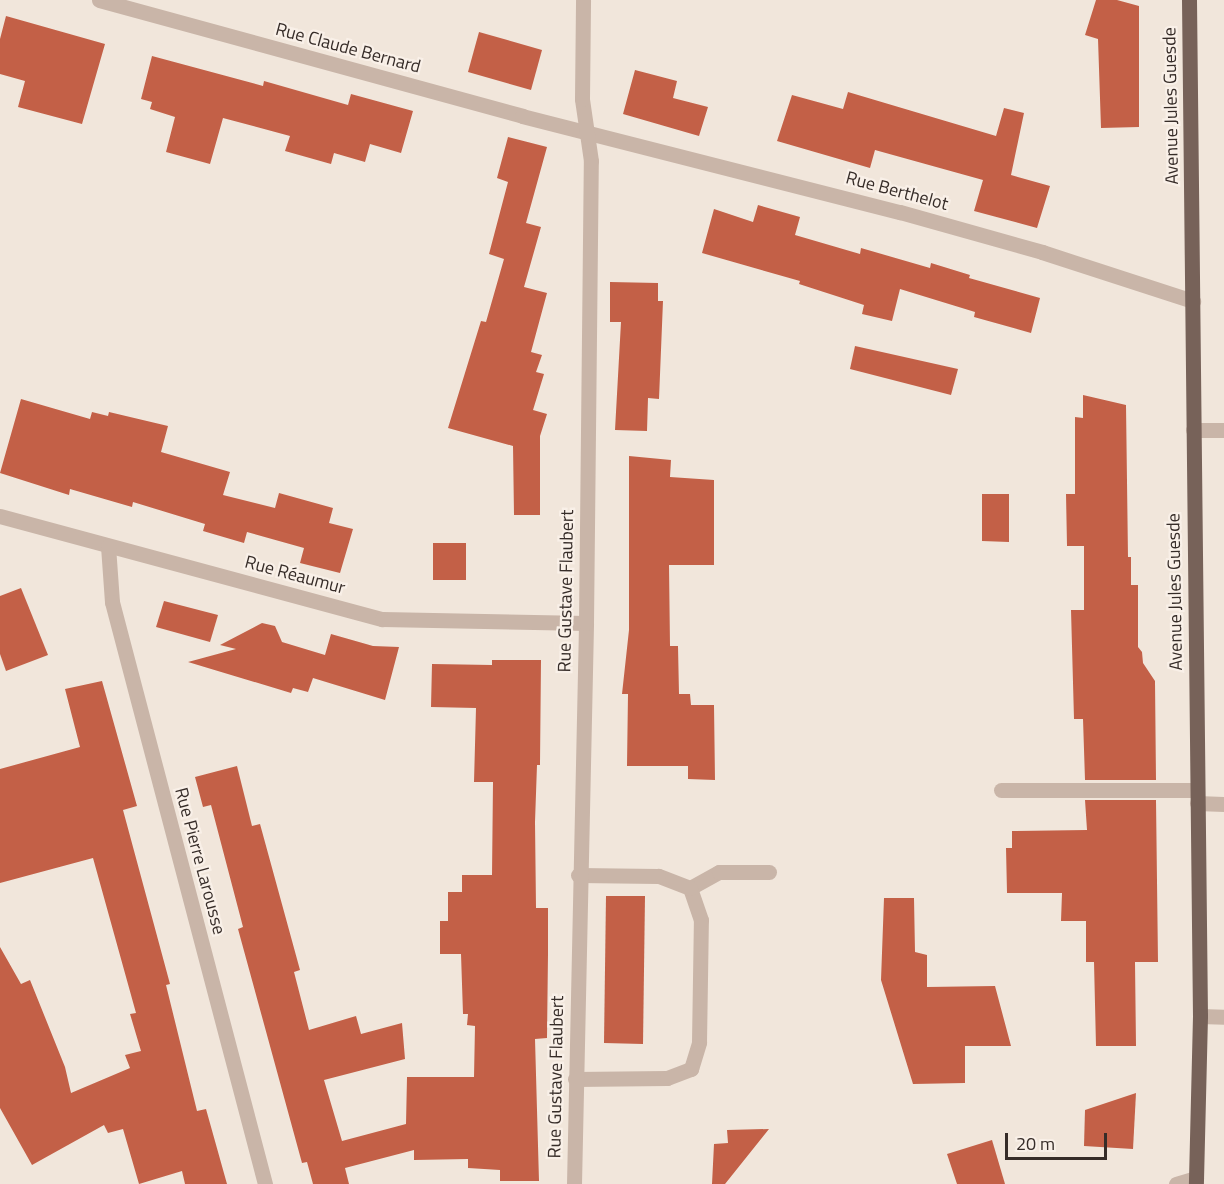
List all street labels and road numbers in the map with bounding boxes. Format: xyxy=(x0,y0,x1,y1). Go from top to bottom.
street label: Rue Claude Bernard xyxy=(273,18,423,78)
street label: Avenue Jules Guesde xyxy=(1159,27,1183,185)
street label: Rue Berthelot xyxy=(843,167,951,215)
street label: Rue Gustave Flaubert xyxy=(554,509,578,673)
street label: Avenue Jules Guesde xyxy=(1163,513,1187,671)
street label: Rue Réaumur xyxy=(242,551,348,599)
street label: Rue Pierre Larousse xyxy=(170,785,230,937)
street label: Rue Gustave Flaubert xyxy=(544,995,568,1159)

